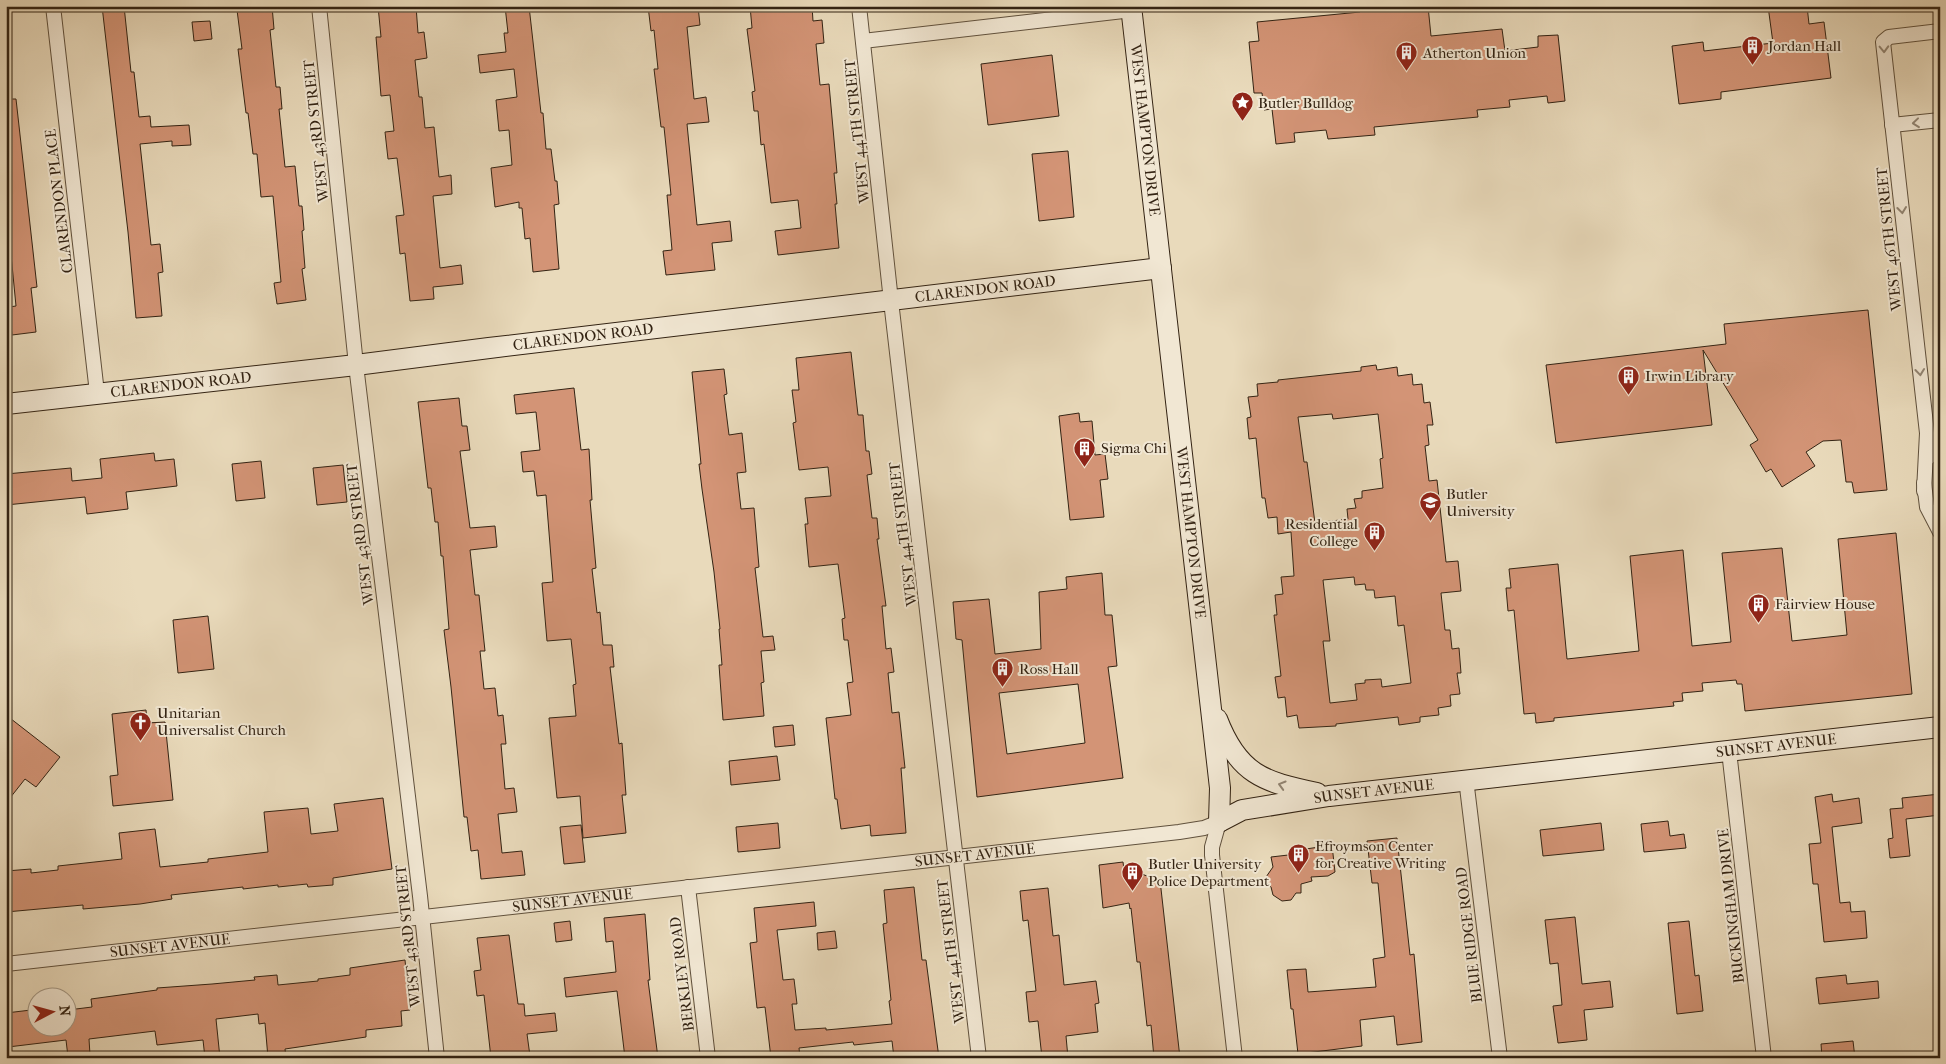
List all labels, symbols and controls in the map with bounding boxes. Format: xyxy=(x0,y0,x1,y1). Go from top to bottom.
building icon: Jordan Hall xyxy=(1740,34,1764,65)
place label: Jordan Hall xyxy=(1767,37,1841,55)
building icon: Atherton Union xyxy=(1395,41,1419,72)
street label: WEST HAMPTON DRIVE xyxy=(1126,42,1164,217)
place label: Atherton Union xyxy=(1422,44,1526,62)
one-way arrow xyxy=(1879,45,1890,53)
street label: WEST 44TH STREET xyxy=(840,57,874,205)
street label: WEST 43RD STREET xyxy=(300,58,333,204)
place icon: Butler Bulldog xyxy=(1230,91,1254,122)
place label: Butler Bulldog xyxy=(1258,94,1354,112)
one-way arrow xyxy=(1912,117,1920,128)
street label: CLARENDON PLACE xyxy=(41,128,77,274)
street label: WEST 46TH STREET xyxy=(1872,165,1906,313)
one-way arrow xyxy=(1896,207,1907,215)
street label: CLARENDON ROAD xyxy=(914,272,1057,306)
street label: CLARENDON ROAD xyxy=(512,319,654,354)
building icon: Irwin Library xyxy=(1617,364,1641,395)
place label: Irwin Library xyxy=(1645,367,1735,385)
street label: CLARENDON ROAD xyxy=(110,368,252,401)
one-way arrow xyxy=(1914,368,1925,376)
building icon: Sigma Chi xyxy=(1073,436,1097,467)
place label: Sigma Chi xyxy=(1101,439,1167,457)
street label: WEST HAMPTON DRIVE xyxy=(1172,445,1210,620)
street label: WEST 44TH STREET xyxy=(885,460,921,608)
street label: WEST 43RD STREET xyxy=(342,461,378,607)
place label: Butler University xyxy=(1446,485,1516,520)
school or university icon: Butler University xyxy=(1418,491,1442,522)
place label: Residential College xyxy=(1285,515,1359,550)
building icon: Residential College xyxy=(1362,521,1386,552)
building icon: Fairview House xyxy=(1747,592,1771,623)
place label: Fairview House xyxy=(1775,595,1875,613)
building icon: Ross Hall xyxy=(991,657,1015,688)
place label: Ross Hall xyxy=(1019,660,1079,678)
place label: Unitarian Universalist Church xyxy=(157,704,286,739)
church icon: Unitarian Universalist Church xyxy=(129,710,153,741)
street label: SUNSET AVENUE xyxy=(1715,730,1837,761)
street label: SUNSET AVENUE xyxy=(1312,775,1435,807)
one-way arrow xyxy=(1278,781,1286,791)
street label: BUCKINGHAM DRIVE xyxy=(1714,828,1748,984)
place label: Efroymson Center for Creative Writing xyxy=(1315,837,1447,872)
street label: SUNSET AVENUE xyxy=(914,839,1036,871)
building icon: Efroymson Center for Creative Writing xyxy=(1287,843,1311,874)
place label: Butler University Police Department xyxy=(1148,855,1270,890)
building icon: Butler University Police Department xyxy=(1120,861,1144,892)
street label: WEST 43RD STREET xyxy=(392,863,425,1009)
street label: BLUE RIDGE ROAD xyxy=(1452,866,1486,1004)
street label: WEST 44TH STREET xyxy=(933,877,969,1025)
street label: SUNSET AVENUE xyxy=(511,885,634,916)
street label: BERKLEY ROAD xyxy=(666,916,698,1032)
street label: SUNSET AVENUE xyxy=(109,930,231,961)
north arrow xyxy=(28,986,78,1036)
text: N xyxy=(55,1005,73,1017)

